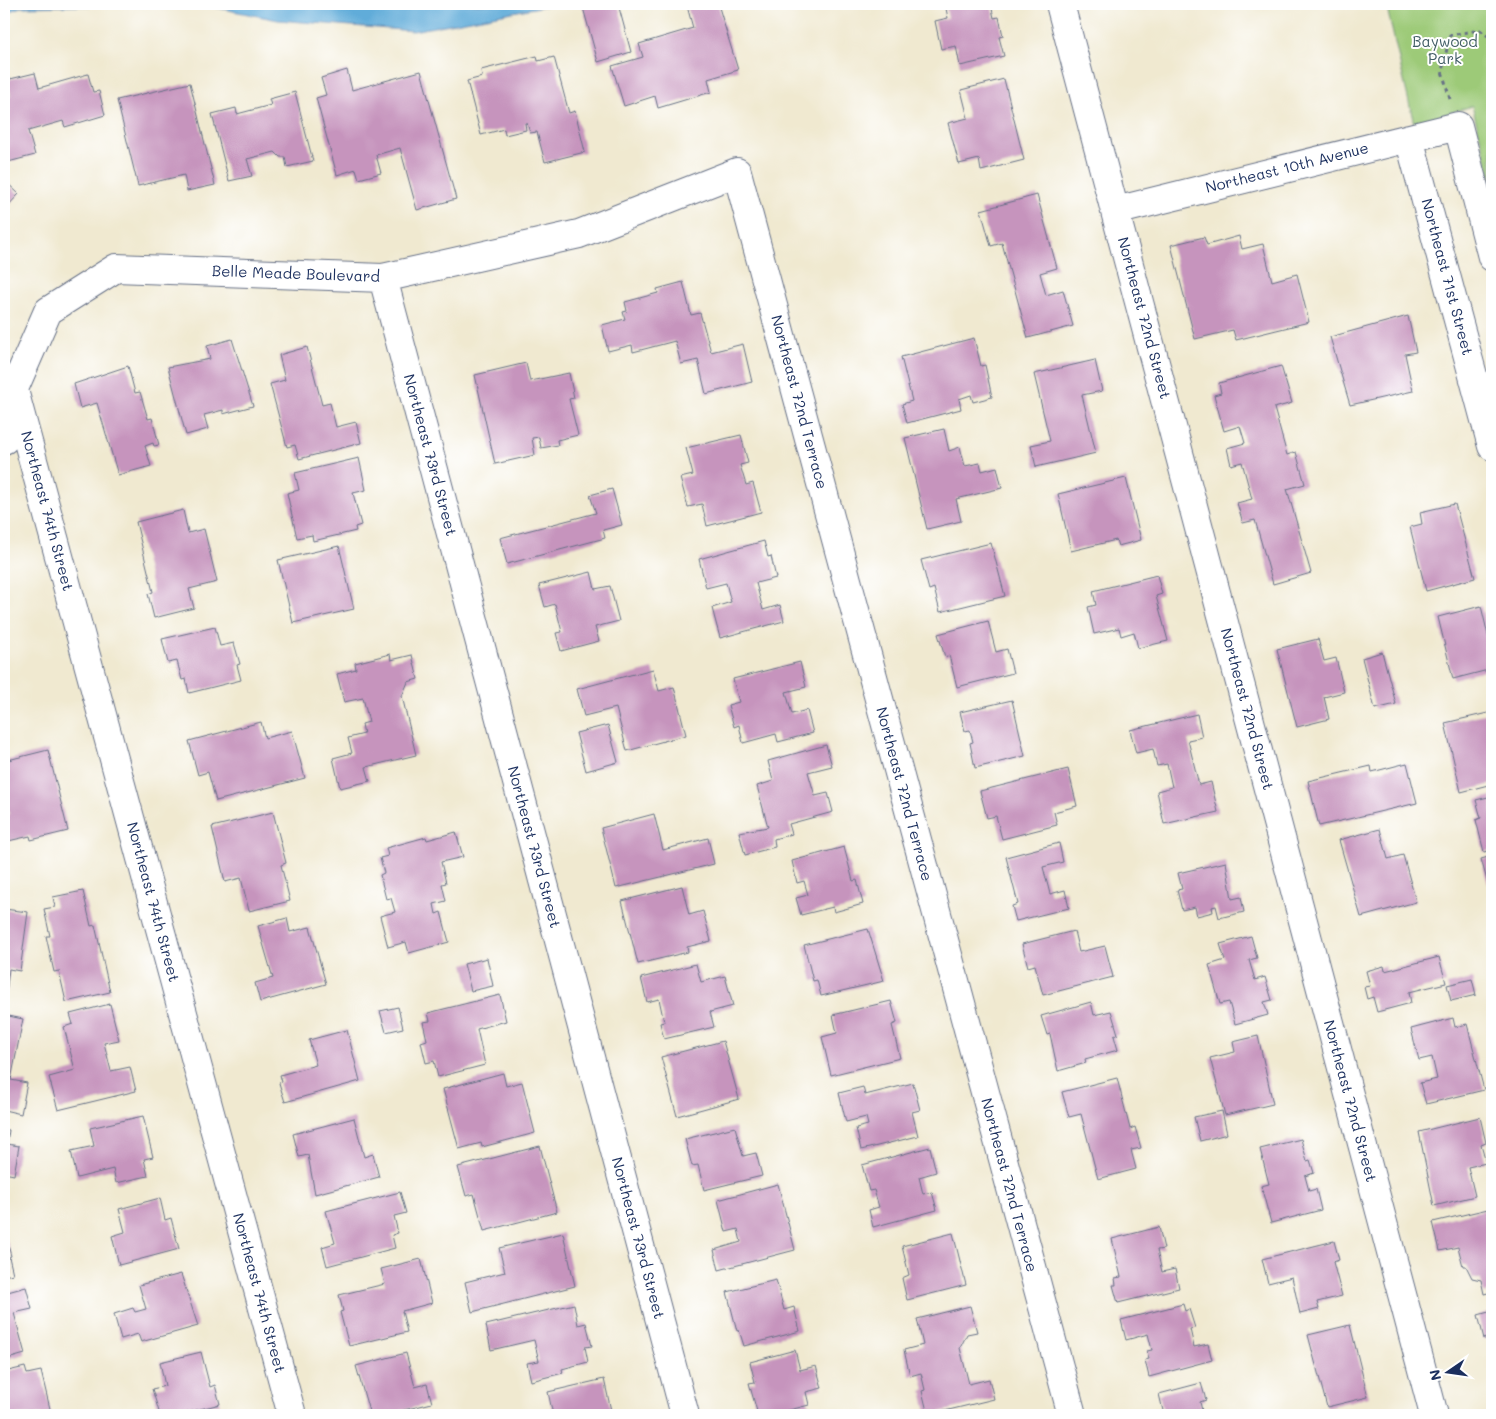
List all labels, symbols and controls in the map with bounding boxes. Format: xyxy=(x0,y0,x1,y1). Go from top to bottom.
park label: Baywood Park xyxy=(1412,31,1478,68)
street label: Northeast 10th Avenue xyxy=(1203,137,1370,197)
street label: Northeast 71st Street xyxy=(1417,196,1479,357)
street label: Northeast 72nd Street xyxy=(1114,235,1176,401)
street label: Belle Meade Boulevard xyxy=(212,260,380,286)
street label: Northeast 72nd Terrace xyxy=(767,313,833,491)
street label: Northeast 73rd Street xyxy=(400,372,462,538)
street label: Northeast 74th Street xyxy=(17,429,79,593)
street label: Northeast 72nd Street xyxy=(1217,626,1279,792)
street label: Northeast 72nd Terrace xyxy=(872,705,938,883)
street label: Northeast 73rd Street xyxy=(504,764,566,930)
street label: Northeast 74th Street xyxy=(123,820,185,984)
street label: Northeast 72nd Street xyxy=(1320,1018,1382,1184)
street label: Northeast 72nd Terrace xyxy=(977,1096,1043,1274)
street label: Northeast 73rd Street xyxy=(608,1155,670,1321)
street label: Northeast 74th Street xyxy=(229,1211,291,1375)
north arrow xyxy=(1424,1346,1474,1396)
text: N xyxy=(1424,1368,1445,1382)

